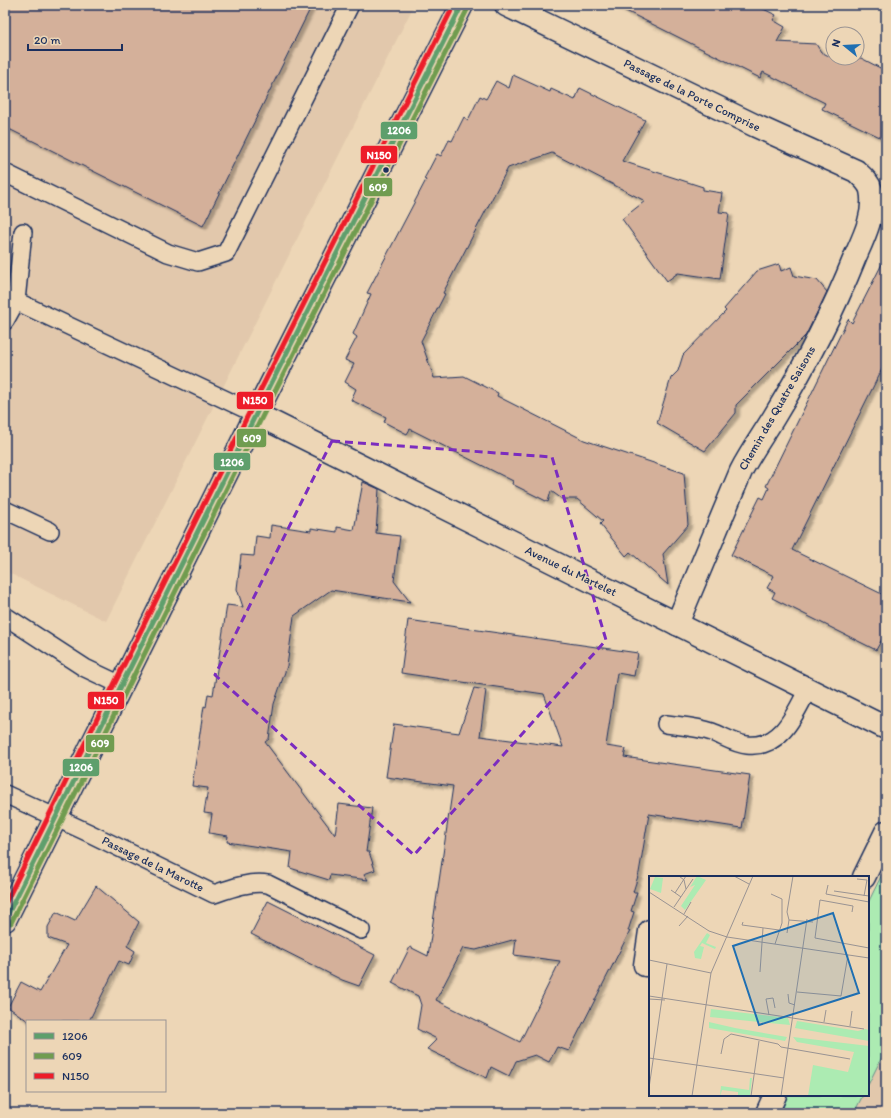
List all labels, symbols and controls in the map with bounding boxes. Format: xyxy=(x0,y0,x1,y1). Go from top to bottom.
scale bar xyxy=(28,26,122,52)
north arrow xyxy=(825,26,865,66)
text: 20 m xyxy=(34,33,61,47)
text: N xyxy=(829,38,843,49)
street label: Passage de la Porte Comprise xyxy=(621,56,763,134)
line badge: 1206 xyxy=(380,121,418,140)
text: 1206 xyxy=(387,124,411,137)
line badge: N150 xyxy=(360,145,398,164)
text: N150 xyxy=(366,149,392,162)
unlabelled marker xyxy=(381,165,391,175)
line badge: 609 xyxy=(363,177,393,197)
text: 609 xyxy=(369,181,387,194)
street label: Chemin des Quatre Saisons xyxy=(736,343,818,473)
line badge: N150 xyxy=(236,391,274,410)
text: N150 xyxy=(242,394,268,407)
line badge: 609 xyxy=(236,428,267,448)
text: 609 xyxy=(243,432,261,445)
line badge: 1206 xyxy=(213,452,251,471)
text: 1206 xyxy=(220,456,244,469)
street label: Avenue du Martelet xyxy=(523,543,619,599)
line badge: N150 xyxy=(87,691,125,710)
text: N150 xyxy=(93,694,119,707)
line badge: 609 xyxy=(85,734,115,753)
text: 609 xyxy=(91,737,109,750)
line badge: 1206 xyxy=(62,758,100,777)
text: 1206 xyxy=(69,761,93,774)
street label: Passage de la Marotte xyxy=(100,833,207,895)
inset map xyxy=(649,876,869,1096)
legend xyxy=(26,1020,166,1092)
text: 1206 xyxy=(62,1029,88,1043)
text: 609 xyxy=(62,1049,82,1063)
text: N150 xyxy=(62,1069,89,1083)

